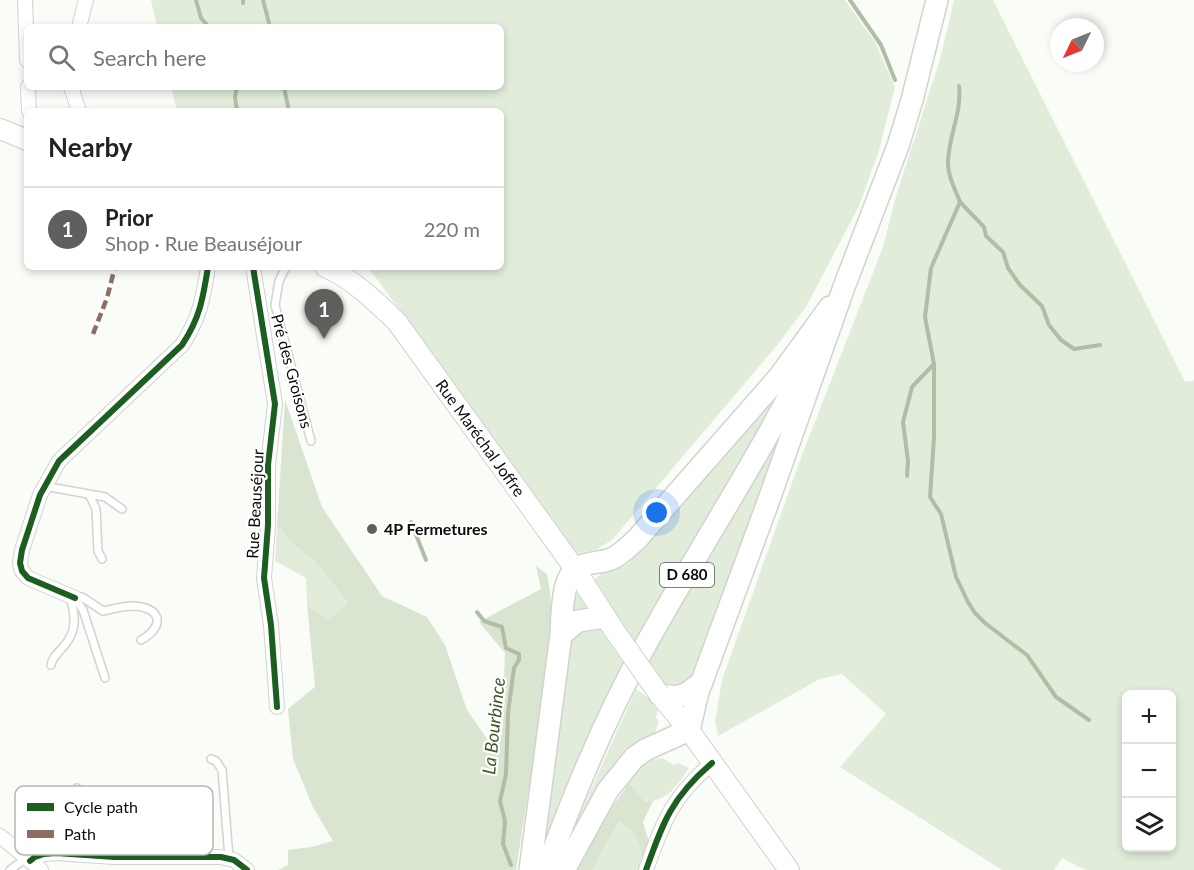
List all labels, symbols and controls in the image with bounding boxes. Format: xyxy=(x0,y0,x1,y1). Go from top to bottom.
north arrow xyxy=(1050,18,1104,72)
search box xyxy=(24,24,504,90)
icon: search xyxy=(45,41,78,74)
text: Search here xyxy=(93,44,206,71)
text: Nearby xyxy=(48,131,133,163)
text: Prior xyxy=(105,204,153,231)
text: 1 xyxy=(62,217,73,241)
text: 220 m xyxy=(424,217,480,241)
text: Shop · Rue Beauséjour xyxy=(105,231,302,255)
pin: 1 xyxy=(304,290,344,339)
street label: Pré des Groisons xyxy=(268,312,317,430)
street label: Rue Maréchal Joffre xyxy=(432,375,529,500)
street label: Rue Beauséjour xyxy=(242,449,267,559)
your location xyxy=(642,498,671,527)
place label: 4P Fermetures xyxy=(384,519,488,538)
marker: 4P Fermetures xyxy=(365,522,379,536)
road number: D 680 xyxy=(660,563,714,587)
water label: La Bourbince xyxy=(477,676,509,775)
map controls xyxy=(1122,690,1176,852)
button: + xyxy=(1122,690,1176,744)
button: − xyxy=(1122,744,1176,798)
legend xyxy=(15,786,213,855)
text: Cycle path xyxy=(64,797,138,816)
button: layers xyxy=(1122,798,1176,852)
text: Path xyxy=(64,824,96,843)

